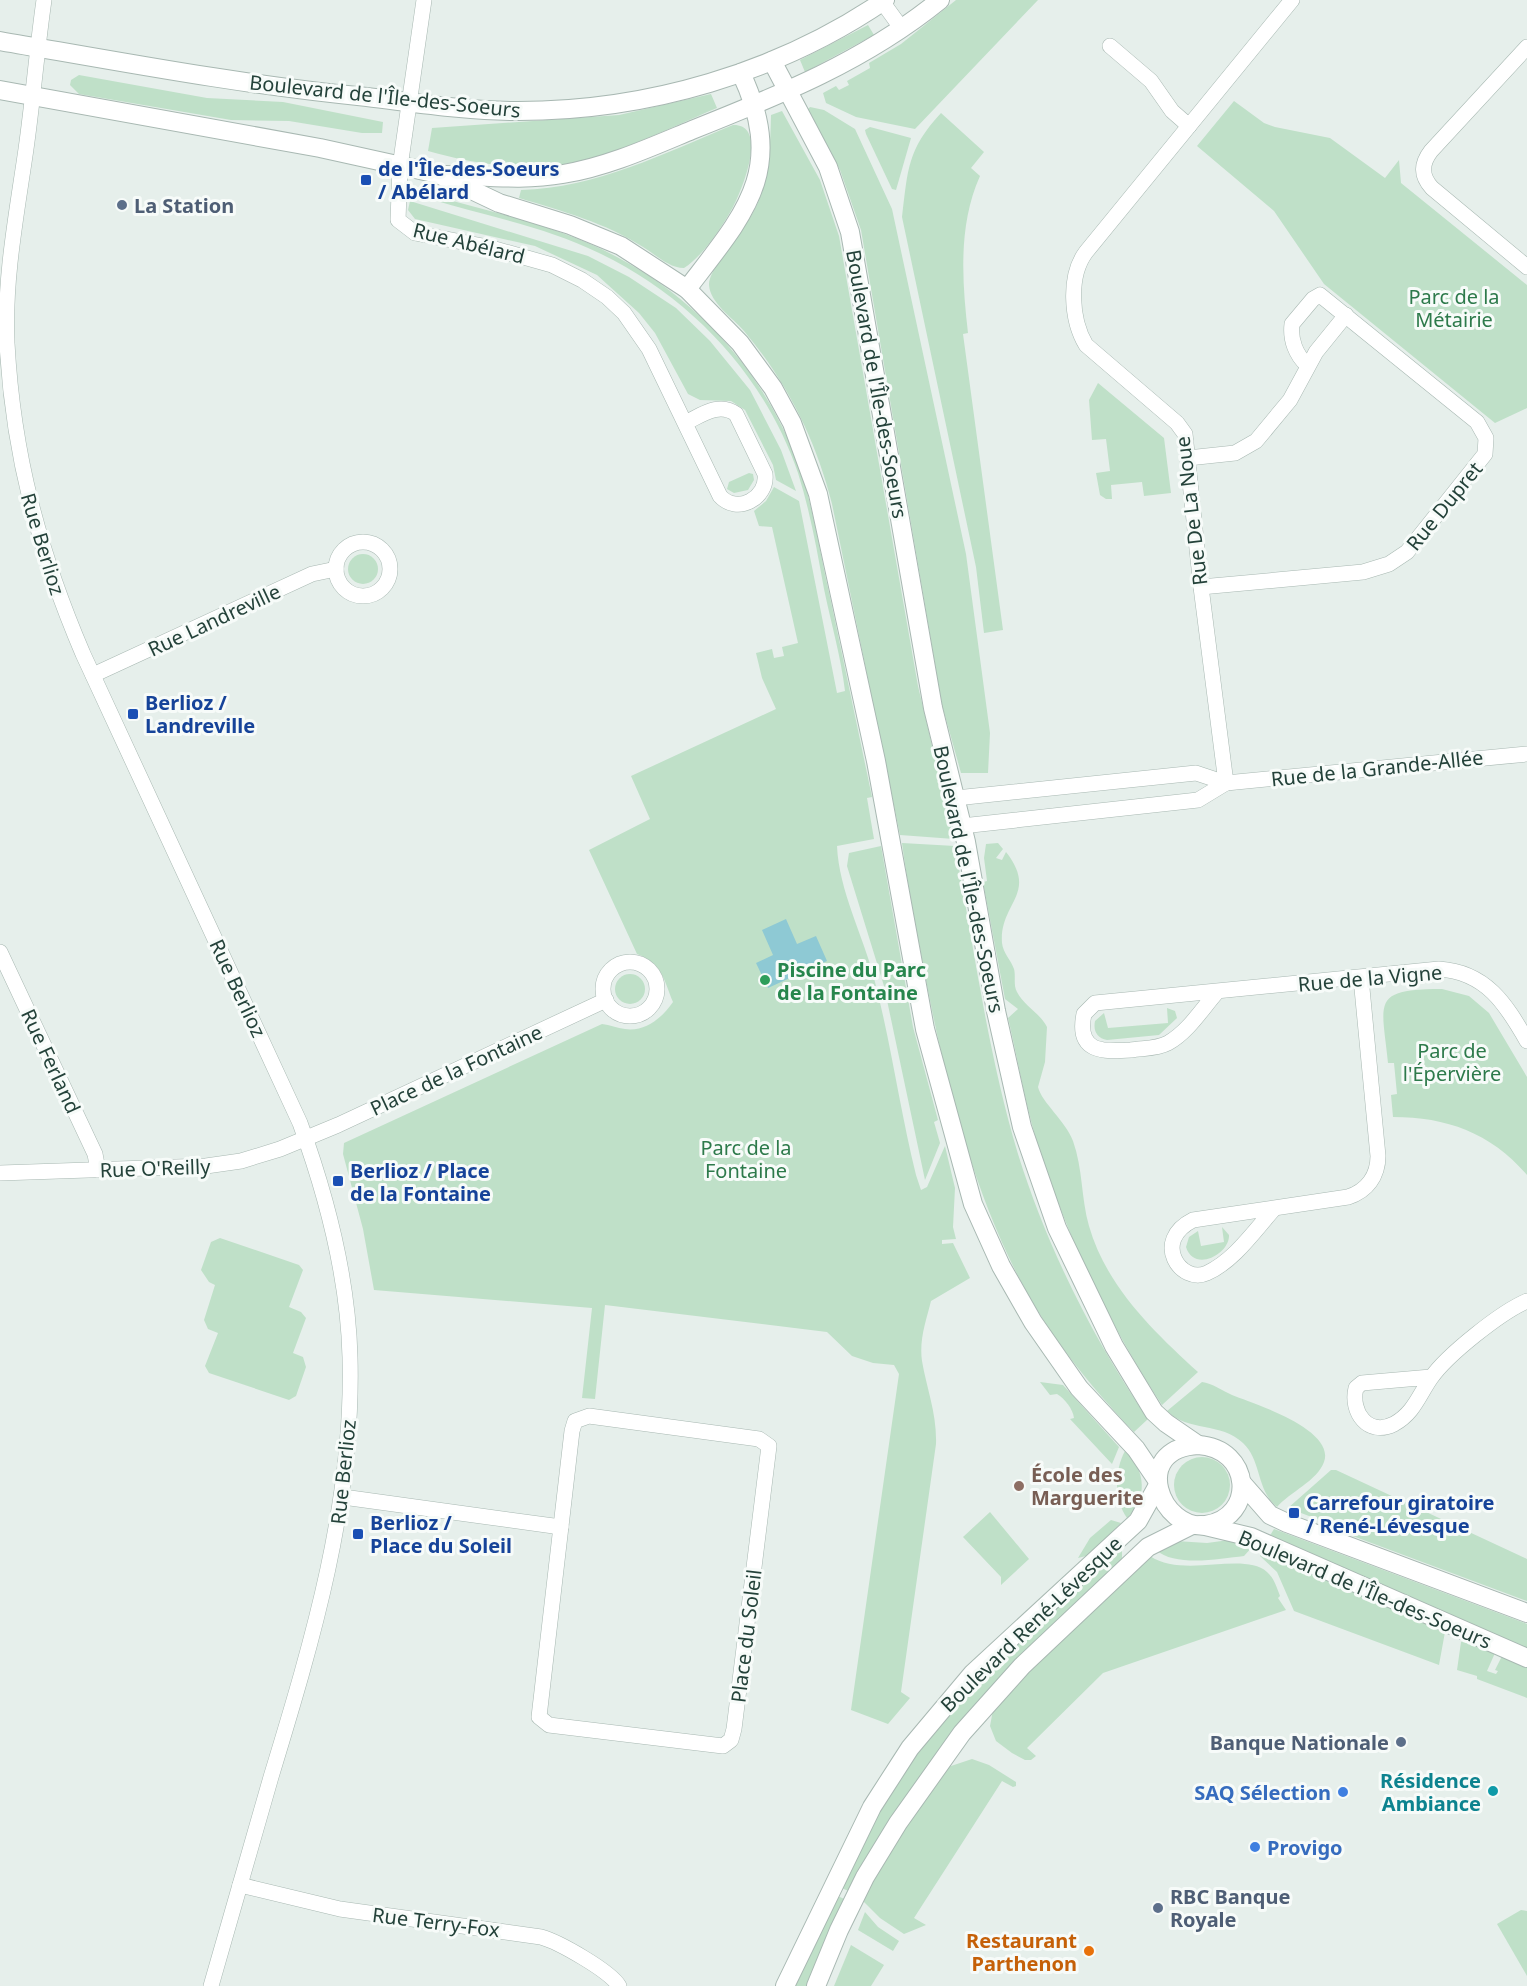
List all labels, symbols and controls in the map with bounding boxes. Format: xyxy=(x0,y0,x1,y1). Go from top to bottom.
street label: Boulevard de l'Île-des-Soeurs xyxy=(248,68,522,124)
place label: de l'Île-des-Soeurs / Abélard xyxy=(378,155,560,205)
marker: de l'Île-des-Soeurs / Abélard xyxy=(359,173,373,187)
place label: La Station xyxy=(134,192,234,219)
marker: La Station xyxy=(115,198,129,212)
street label: Rue Abélard xyxy=(410,216,528,270)
street label: Boulevard de l'Île-des-Soeurs xyxy=(840,247,914,521)
park label: Parc de la Métairie xyxy=(1408,283,1500,333)
street label: Rue De La Noue xyxy=(1168,435,1214,587)
street label: Rue Dupret xyxy=(1400,456,1488,556)
street label: Rue Berlioz xyxy=(15,490,71,598)
street label: Rue Landreville xyxy=(143,577,285,663)
place label: Berlioz / Landreville xyxy=(145,689,255,739)
marker: Berlioz / Landreville xyxy=(126,707,140,721)
street label: Boulevard de l'Île-des-Soeurs xyxy=(927,743,1011,1015)
street label: Rue de la Grande-Allée xyxy=(1270,743,1484,793)
street label: Rue Berlioz xyxy=(203,935,273,1041)
place label: Piscine du Parc de la Fontaine xyxy=(777,956,926,1006)
street label: Rue de la Vigne xyxy=(1297,958,1443,998)
marker: Piscine du Parc de la Fontaine xyxy=(758,973,772,987)
street label: Rue Ferland xyxy=(15,1004,87,1118)
street label: Place de la Fontaine xyxy=(366,1018,546,1122)
park label: Parc de l'Épervière xyxy=(1403,1037,1501,1087)
park label: Parc de la Fontaine xyxy=(700,1134,792,1184)
street label: Rue O'Reilly xyxy=(99,1153,212,1183)
place label: Berlioz / Place de la Fontaine xyxy=(350,1157,491,1207)
marker: Berlioz / Place de la Fontaine xyxy=(331,1174,345,1188)
street label: Rue Berlioz xyxy=(324,1418,362,1526)
place label: École des Marguerite xyxy=(1031,1461,1144,1511)
marker: École des Marguerite xyxy=(1012,1479,1026,1493)
place label: Carrefour giratoire / René-Lévesque xyxy=(1306,1489,1494,1539)
marker: Carrefour giratoire / René-Lévesque xyxy=(1287,1506,1301,1520)
place label: Berlioz / Place du Soleil xyxy=(370,1509,512,1559)
street label: Boulevard de l'Île-des-Soeurs xyxy=(1234,1523,1496,1655)
marker: Berlioz / Place du Soleil xyxy=(351,1527,365,1541)
street label: Boulevard René-Lévesque xyxy=(934,1530,1128,1718)
street label: Place du Soleil xyxy=(724,1568,768,1704)
place label: Banque Nationale xyxy=(1210,1729,1389,1756)
marker: Banque Nationale xyxy=(1394,1735,1408,1749)
place label: Résidence Ambiance xyxy=(1380,1767,1481,1817)
place label: SAQ Sélection xyxy=(1194,1779,1331,1806)
marker: Résidence Ambiance xyxy=(1486,1784,1500,1798)
marker: SAQ Sélection xyxy=(1336,1785,1350,1799)
place label: Provigo xyxy=(1267,1834,1343,1861)
marker: Provigo xyxy=(1248,1840,1262,1854)
place label: RBC Banque Royale xyxy=(1170,1883,1290,1933)
street label: Rue Terry-Fox xyxy=(371,1901,502,1943)
marker: RBC Banque Royale xyxy=(1151,1901,1165,1915)
place label: Restaurant Parthenon xyxy=(966,1927,1077,1977)
marker: Restaurant Parthenon xyxy=(1082,1944,1096,1958)

